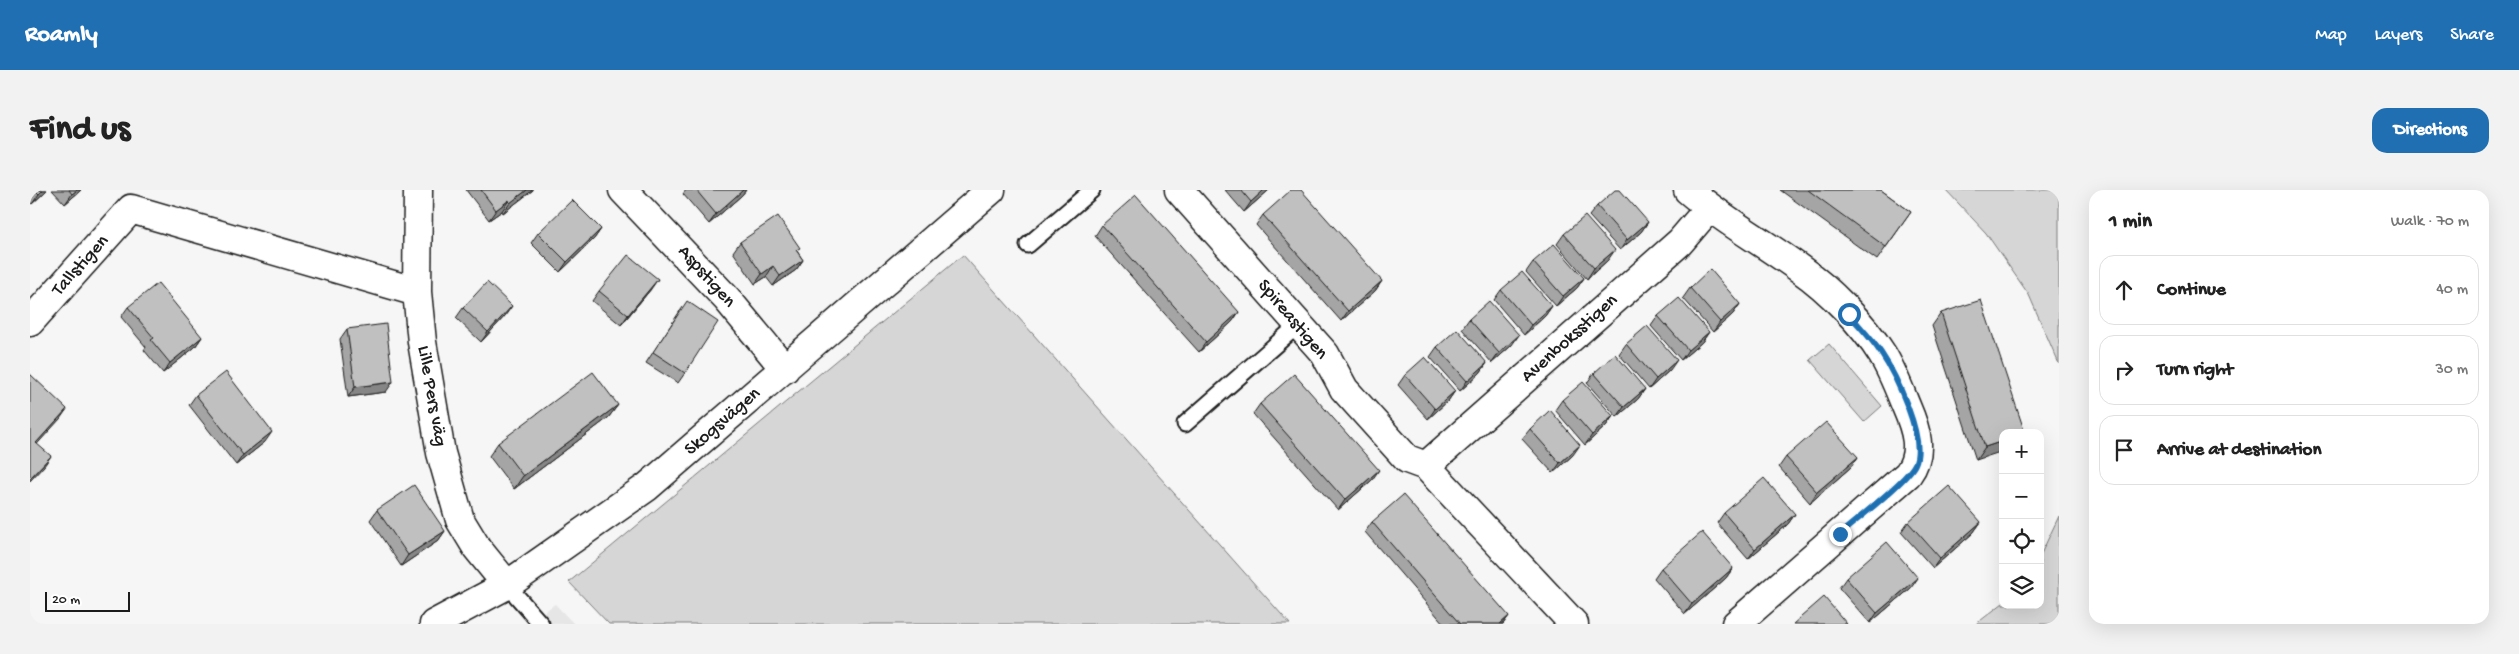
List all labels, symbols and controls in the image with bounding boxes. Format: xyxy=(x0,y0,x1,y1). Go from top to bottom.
text: Roamly xyxy=(25,21,98,50)
text: Map xyxy=(2315,25,2347,46)
text: Layers xyxy=(2375,25,2422,46)
text: Share xyxy=(2450,25,2494,46)
button: Directions xyxy=(2372,108,2489,153)
text: Find us xyxy=(30,110,130,151)
text: 1 min xyxy=(2109,210,2152,235)
text: Walk · 70 m xyxy=(2391,213,2469,232)
street label: Tallstigen xyxy=(47,231,115,302)
street label: Aspstigen xyxy=(672,241,740,313)
street label: Spireastigen xyxy=(1252,275,1332,365)
icon: ahead xyxy=(2110,276,2138,304)
text: Continue xyxy=(2157,279,2226,302)
text: 40 m xyxy=(2436,281,2468,300)
street label: Avenboksstigen xyxy=(1517,290,1623,388)
route start xyxy=(1838,303,1861,326)
street label: Lille Pers väg xyxy=(411,344,451,448)
icon: right xyxy=(2110,356,2138,384)
text: Turn right xyxy=(2157,359,2233,382)
text: 30 m xyxy=(2435,361,2468,380)
street label: Skogsvägen xyxy=(680,383,766,461)
map controls xyxy=(1999,429,2044,609)
button: + xyxy=(1999,429,2044,474)
icon: arrive xyxy=(2110,436,2138,464)
text: Arrive at destination xyxy=(2157,439,2321,462)
button: − xyxy=(1999,474,2044,519)
button: locate xyxy=(1999,519,2044,564)
route end xyxy=(1829,523,1852,546)
button: layers xyxy=(1999,564,2044,609)
scale bar xyxy=(45,589,130,612)
text: 20 m xyxy=(52,592,80,609)

